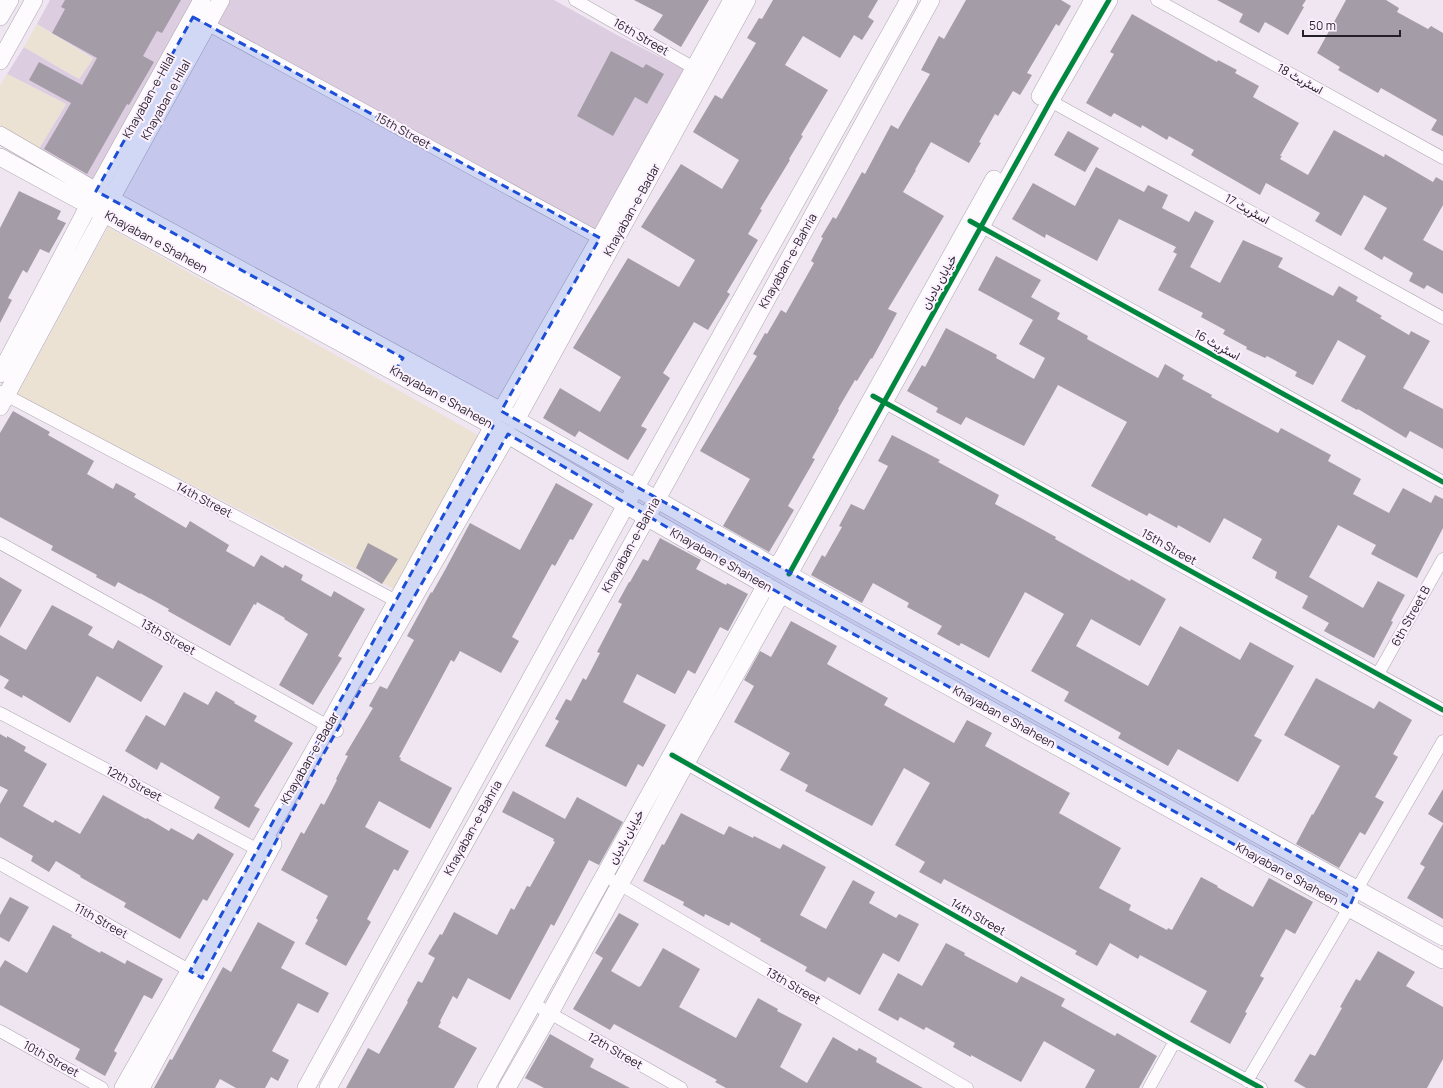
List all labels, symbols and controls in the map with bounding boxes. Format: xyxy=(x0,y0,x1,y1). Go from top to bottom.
scale bar xyxy=(1303,12,1400,38)
street label: 16th Street xyxy=(610,14,672,59)
text: 50 m xyxy=(1309,17,1336,34)
street label: Khayaban-e-Hilal xyxy=(118,50,179,141)
street label: Khayaban e Hilal xyxy=(136,57,195,143)
street label: اسٹریٹ 18 xyxy=(1274,59,1326,98)
street label: 15th Street xyxy=(372,108,434,153)
street label: Khayaban-e-Badar xyxy=(599,160,664,259)
street label: اسٹریٹ 17 xyxy=(1222,189,1273,228)
street label: Khayaban e Shaheen xyxy=(102,206,211,277)
street label: Khayaban-e-Bahria xyxy=(754,210,821,311)
street label: خیابان بادبان xyxy=(917,251,961,312)
street label: اسٹریٹ 16 xyxy=(1191,325,1243,364)
street label: Khayaban e Shaheen xyxy=(387,361,496,432)
street label: 14th Street xyxy=(173,478,235,522)
street label: Khayaban-e-Bahria xyxy=(597,494,664,595)
street label: Khayaban e Shaheen xyxy=(667,523,775,596)
street label: 15th Street xyxy=(1138,524,1200,569)
street label: 6th Street B xyxy=(1387,582,1434,649)
street label: 13th Street xyxy=(137,614,199,659)
street label: Khayaban e Shaheen xyxy=(950,681,1059,752)
street label: Khayaban-e-Badar xyxy=(276,708,343,807)
street label: 12th Street xyxy=(103,762,165,805)
street label: Khayaban-e-Bahria xyxy=(439,777,506,878)
street label: خیابان بادبان xyxy=(604,806,648,867)
street label: Khayaban e Shaheen xyxy=(1233,838,1342,909)
street label: 14th Street xyxy=(947,894,1009,939)
street label: 11th Street xyxy=(71,899,131,942)
street label: 13th Street xyxy=(763,963,824,1008)
street label: 12th Street xyxy=(585,1028,646,1073)
street label: 10th Street xyxy=(20,1036,82,1081)

